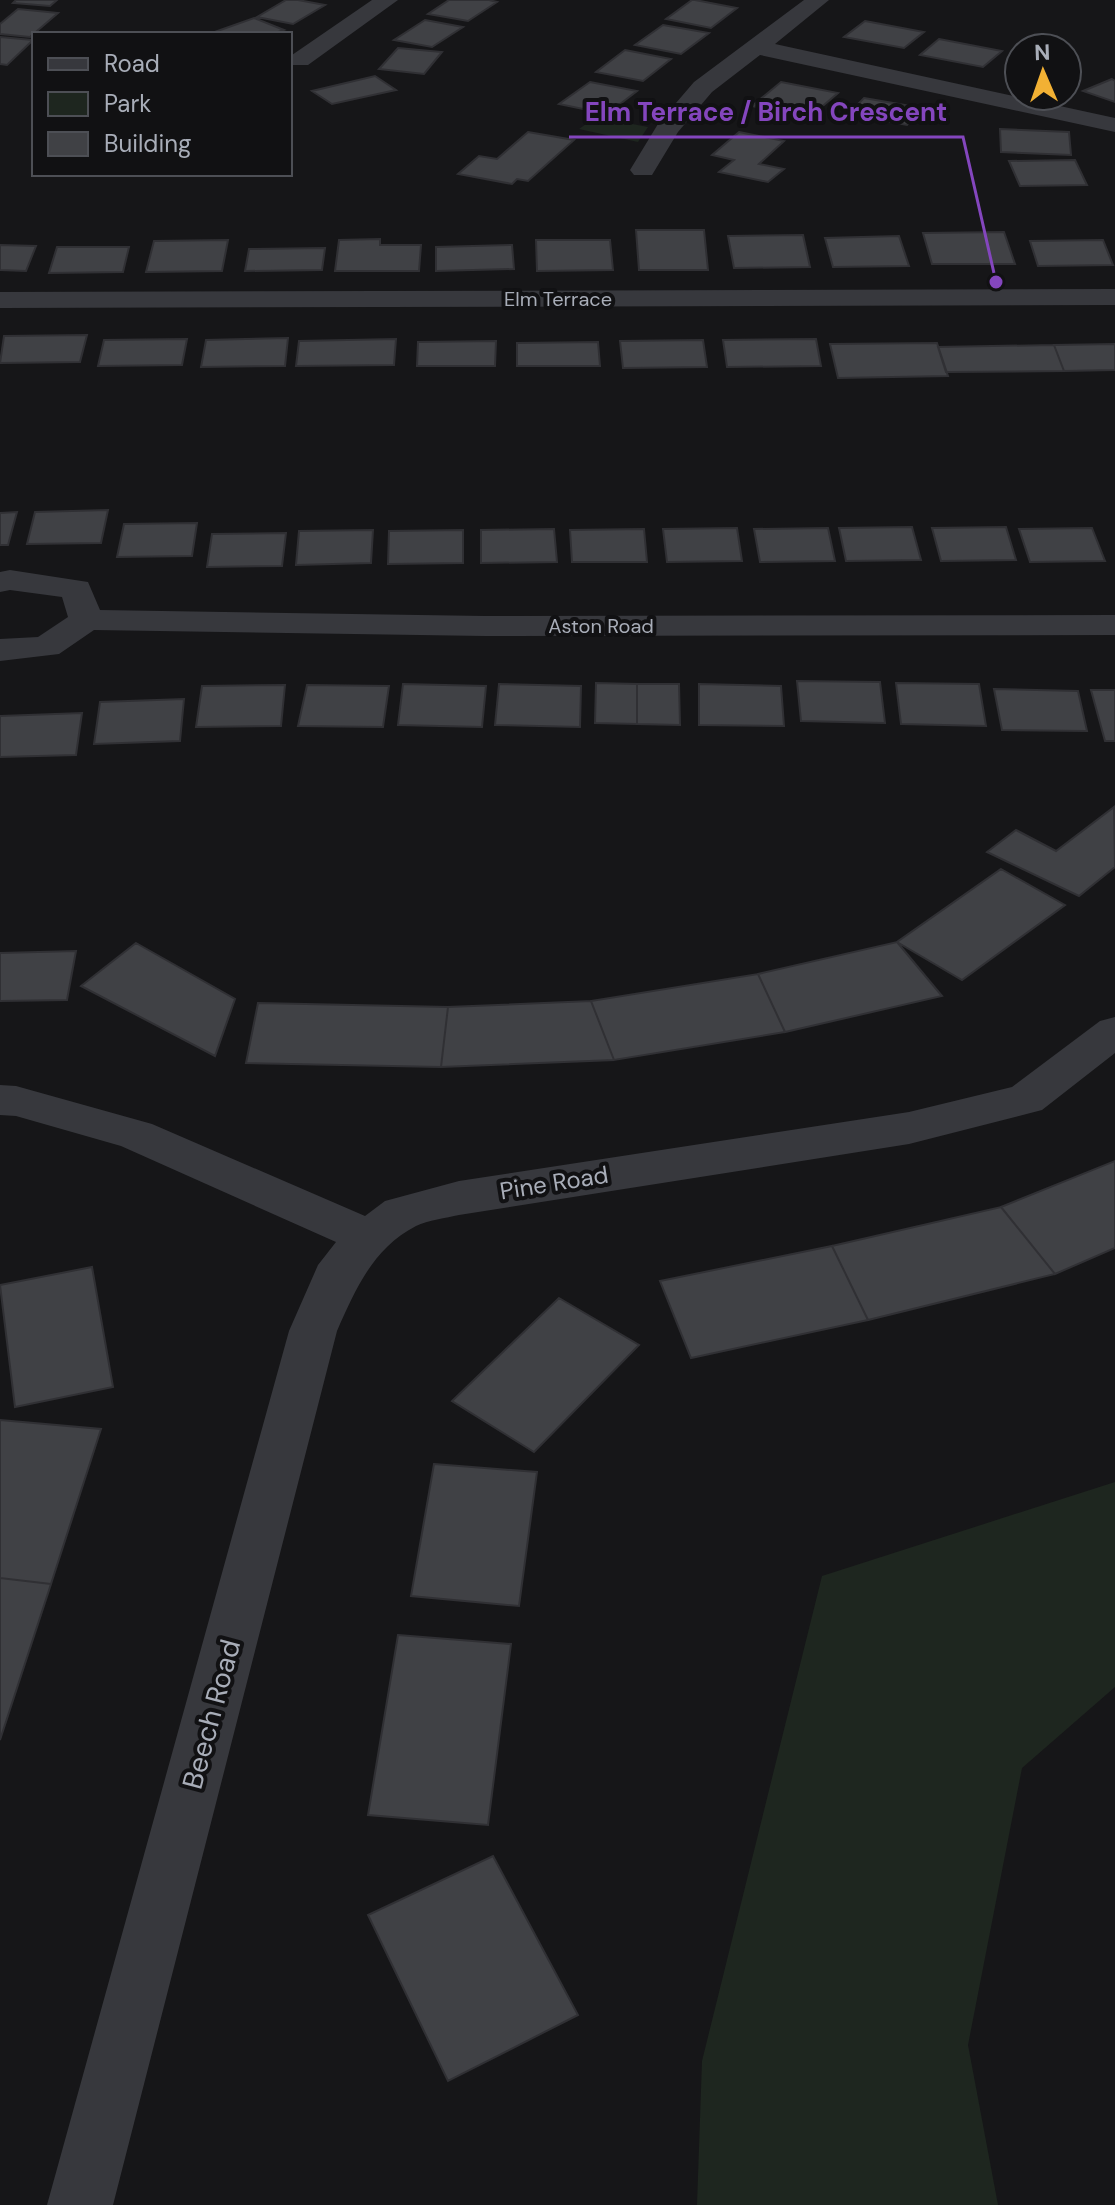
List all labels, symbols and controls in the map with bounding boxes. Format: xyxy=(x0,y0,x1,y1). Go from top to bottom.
legend xyxy=(32,32,292,176)
north arrow xyxy=(1003,32,1083,112)
text: N xyxy=(1034,38,1051,67)
text: Road xyxy=(104,48,160,79)
callout: Elm Terrace / Birch Crescent xyxy=(569,87,963,137)
text: Park xyxy=(104,88,151,119)
text: Elm Terrace / Birch Crescent xyxy=(585,95,947,129)
text: Building xyxy=(104,128,191,159)
street label: Elm Terrace xyxy=(504,286,612,312)
street label: Aston Road xyxy=(548,613,654,639)
street label: Pine Road xyxy=(497,1159,610,1206)
street label: Beech Road xyxy=(174,1635,249,1793)

